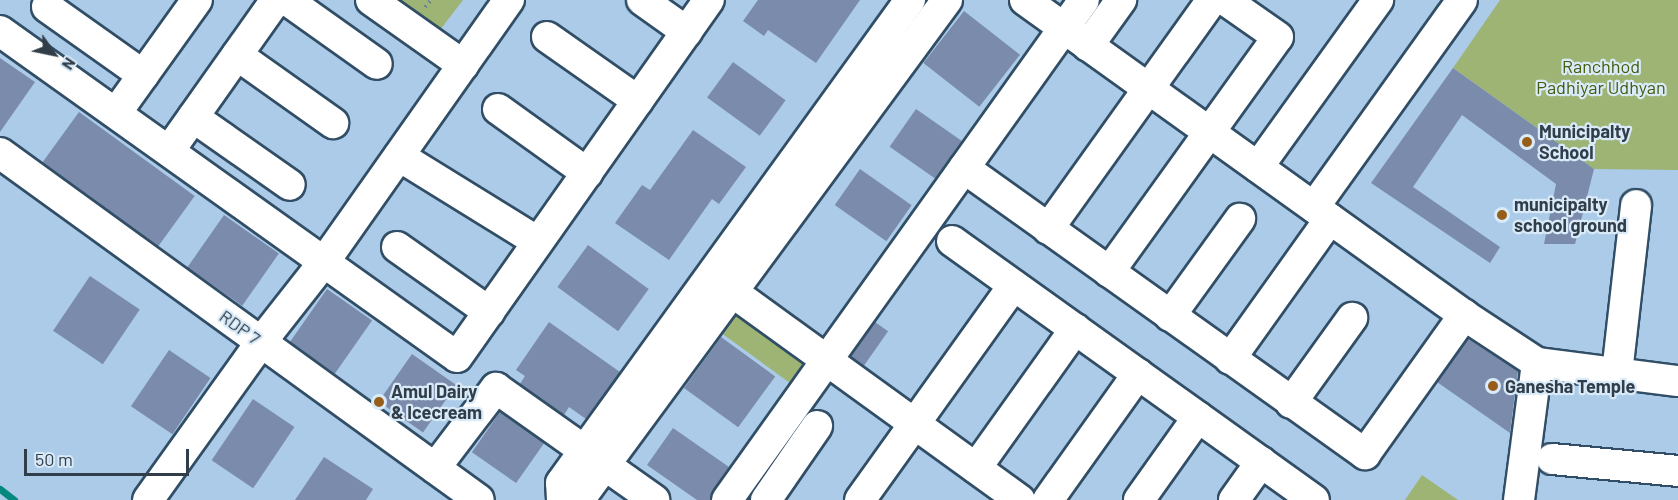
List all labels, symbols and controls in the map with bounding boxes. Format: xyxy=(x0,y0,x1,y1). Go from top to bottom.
north arrow xyxy=(24,24,84,84)
text: N xyxy=(59,54,80,74)
park label: Ranchhod Padhiyar Udhyan xyxy=(1536,56,1666,98)
place label: Municipalty School xyxy=(1539,121,1630,164)
marker: Municipalty School xyxy=(1520,135,1534,149)
place label: municipalty school ground xyxy=(1514,194,1627,236)
marker: municipalty school ground xyxy=(1495,208,1509,222)
street label: RDP 7 xyxy=(215,305,265,349)
place label: Ganesha Temple xyxy=(1505,375,1635,397)
marker: Ganesha Temple xyxy=(1486,379,1500,393)
place label: Amul Dairy & Icecream xyxy=(391,381,482,424)
marker: Amul Dairy & Icecream xyxy=(372,395,386,409)
scale bar xyxy=(27,437,192,475)
text: 50 m xyxy=(35,448,73,470)

